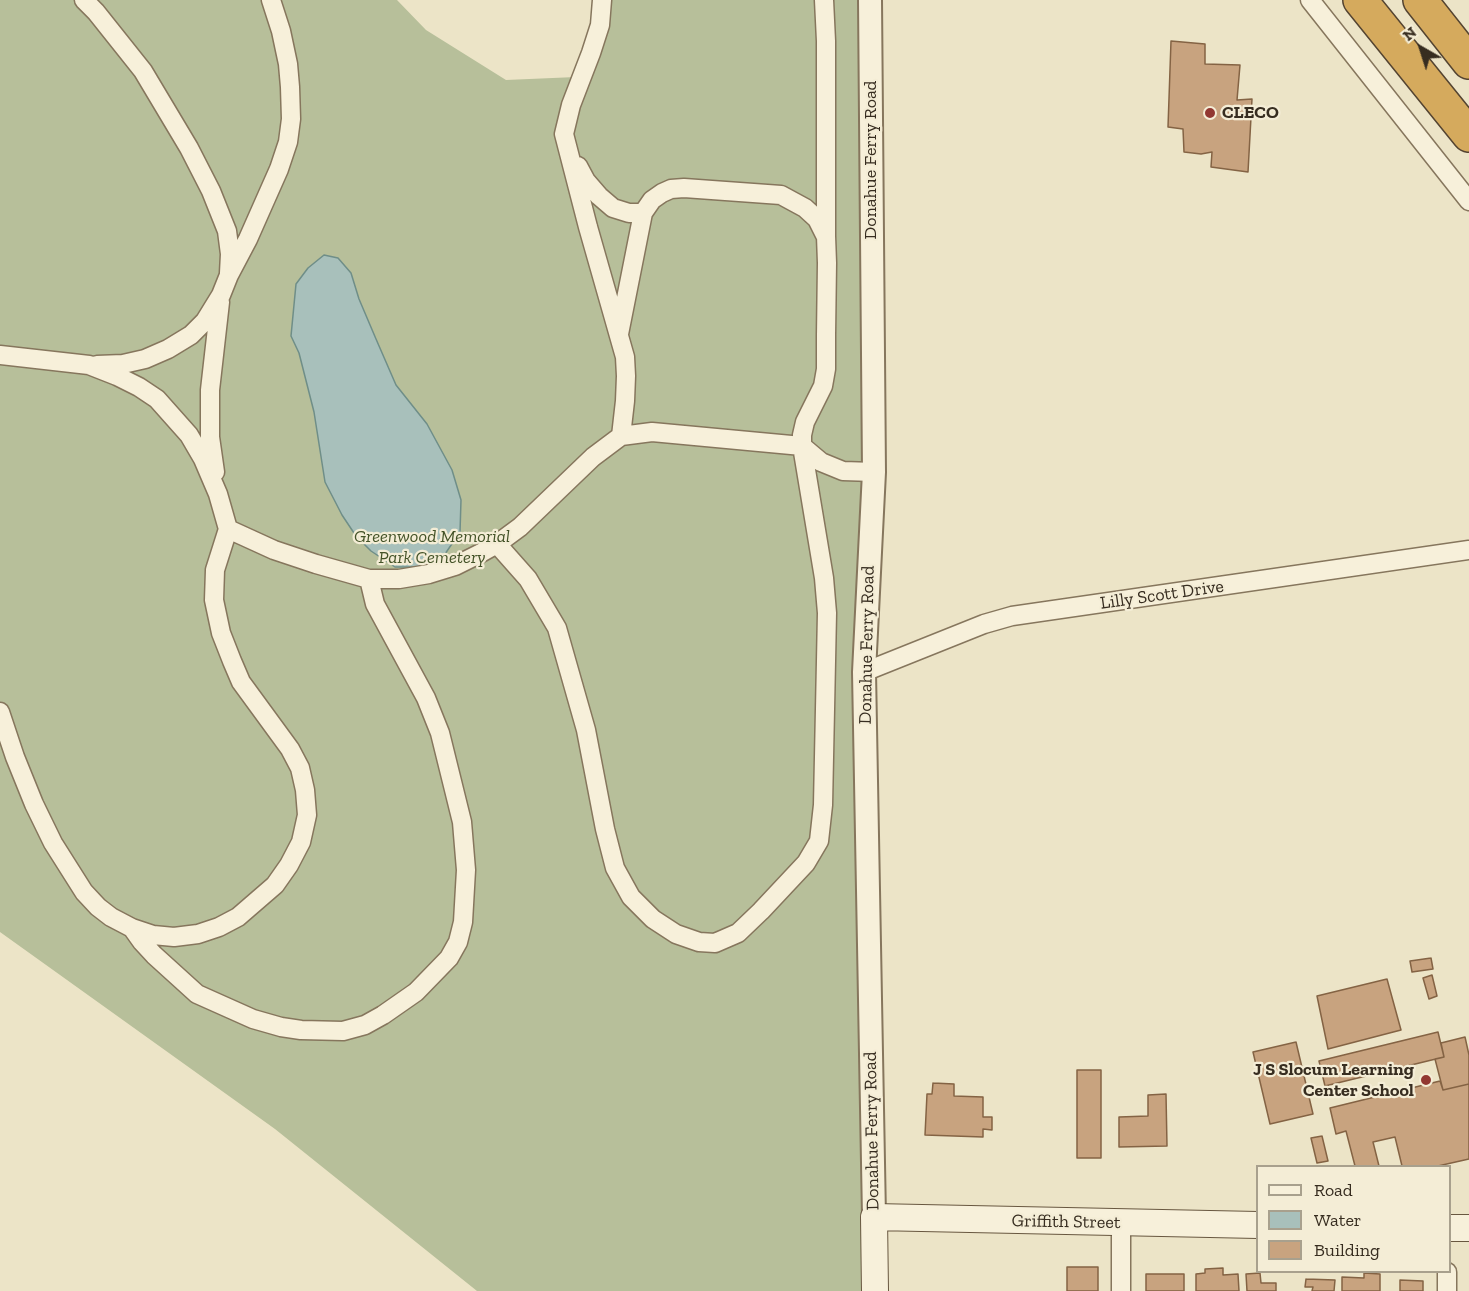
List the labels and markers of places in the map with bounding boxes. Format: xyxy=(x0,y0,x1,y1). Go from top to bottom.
place label: CLECO xyxy=(1222,102,1279,124)
marker: CLECO xyxy=(1203,106,1217,120)
place label: J S Slocum Learning Center School xyxy=(1253,1059,1414,1102)
marker: J S Slocum Learning Center School xyxy=(1419,1073,1433,1087)

